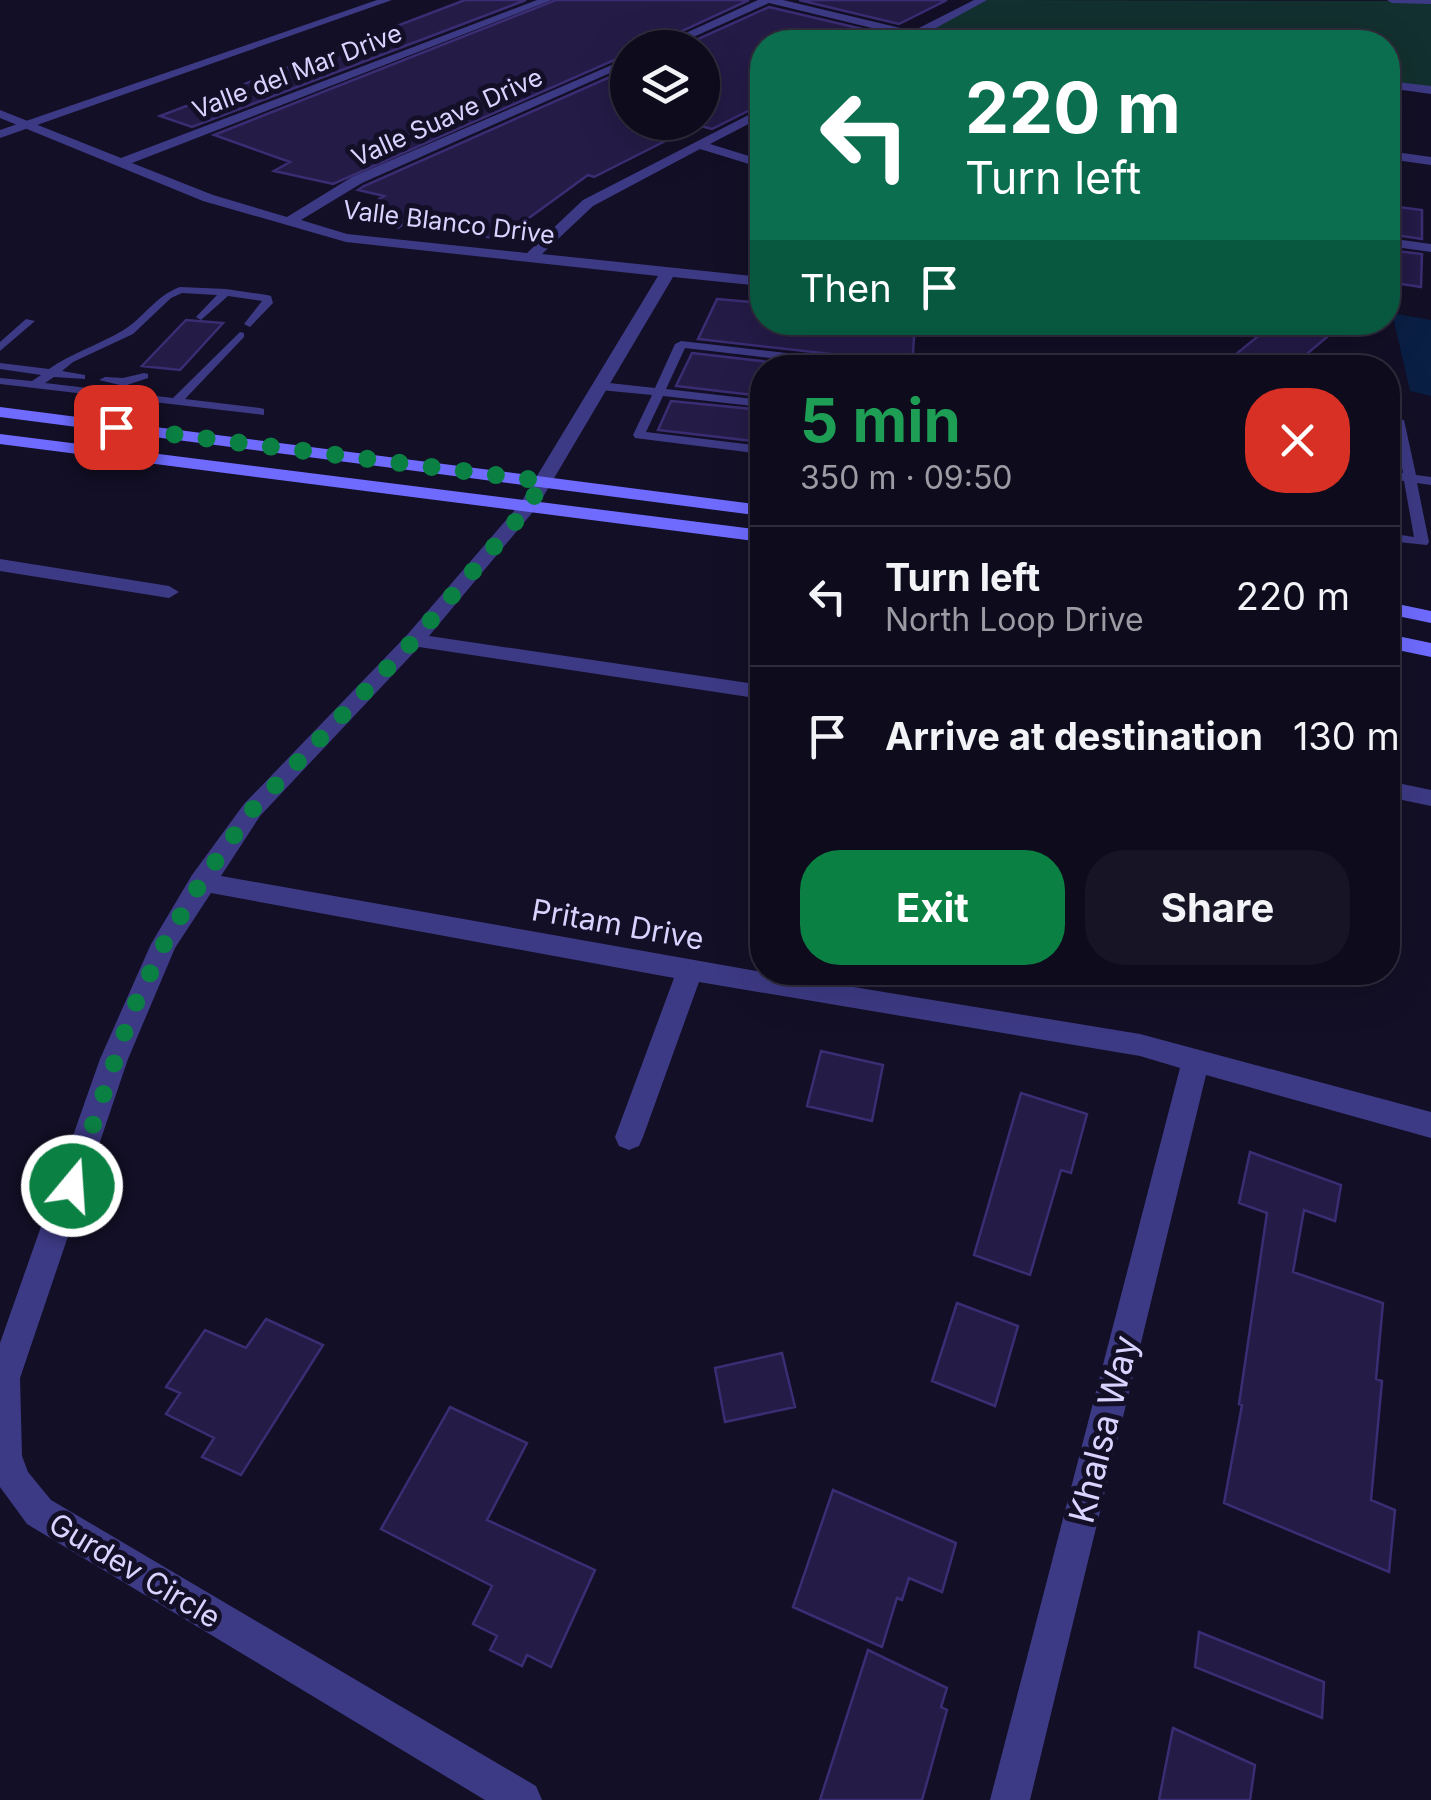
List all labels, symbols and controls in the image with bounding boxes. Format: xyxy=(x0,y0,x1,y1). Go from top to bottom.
street label: Valle del Mar Drive xyxy=(188,17,406,125)
map controls xyxy=(610,30,720,140)
button: layers xyxy=(610,30,720,140)
street label: Valle Suave Drive xyxy=(347,62,547,172)
text: 220 m xyxy=(965,65,1181,150)
icon: left xyxy=(800,70,930,200)
text: Turn left xyxy=(965,150,1141,205)
street label: Valle Blanco Drive xyxy=(341,194,557,250)
icon: arrive xyxy=(912,260,967,315)
text: Then xyxy=(800,265,892,311)
text: 5 min xyxy=(800,384,961,456)
pin xyxy=(74,385,159,470)
button: close xyxy=(1245,388,1350,493)
icon: arrive xyxy=(89,400,144,455)
text: 350 m · 09:50 xyxy=(800,458,1013,497)
text: Turn left xyxy=(885,554,1040,600)
icon: left xyxy=(800,569,855,624)
text: 220 m xyxy=(1236,573,1350,619)
text: North Loop Drive xyxy=(885,600,1144,639)
icon: arrive xyxy=(800,709,855,764)
text: Arrive at destination xyxy=(885,713,1263,759)
text: 130 m xyxy=(1293,713,1400,759)
button: Exit xyxy=(800,850,1065,965)
button: Share xyxy=(1085,850,1350,965)
street label: Pritam Drive xyxy=(529,891,707,957)
position arrow xyxy=(20,1134,124,1238)
street label: Khalsa Way xyxy=(1059,1331,1147,1527)
street label: Gurdev Circle xyxy=(43,1505,227,1635)

